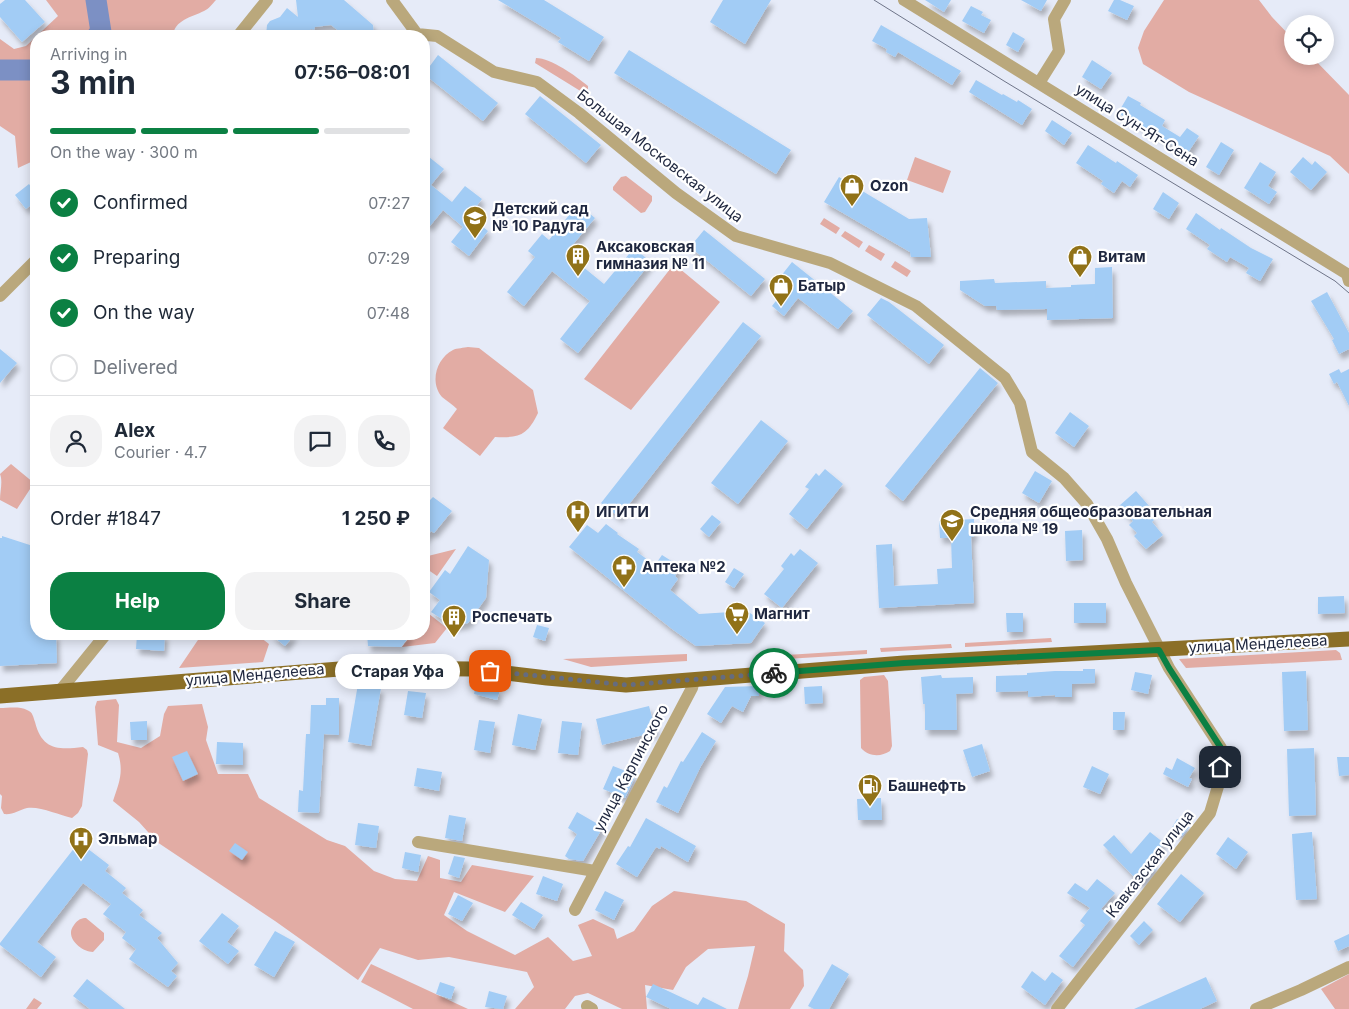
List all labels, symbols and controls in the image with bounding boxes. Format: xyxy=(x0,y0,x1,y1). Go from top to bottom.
map controls xyxy=(1284,15,1334,65)
button: locate xyxy=(1284,15,1334,65)
text: Arriving in xyxy=(50,44,127,64)
text: 07:56–08:01 xyxy=(294,61,410,84)
text: 3 min xyxy=(50,63,136,102)
street label: улица Сун-Ят-Сена xyxy=(1072,79,1202,170)
street label: Большая Московская улица xyxy=(573,85,747,226)
text: On the way · 300 m xyxy=(50,142,198,162)
shop icon: Ozon xyxy=(839,173,865,207)
place label: Ozon xyxy=(870,176,908,195)
icon: check xyxy=(50,189,78,217)
text: Confirmed xyxy=(93,191,188,214)
text: 07:27 xyxy=(368,193,410,213)
place label: Детский сад № 10 Радуга xyxy=(492,199,589,235)
school or university icon: Детский сад № 10 Радуга xyxy=(462,205,488,239)
place label: Аксаковская гимназия № 11 xyxy=(596,237,705,273)
building icon: Аксаковская гимназия № 11 xyxy=(565,243,591,277)
icon: check xyxy=(50,244,78,272)
shop icon: Витам xyxy=(1067,244,1093,278)
text: Preparing xyxy=(93,246,180,269)
place label: Витам xyxy=(1098,247,1146,266)
text: 07:29 xyxy=(367,248,410,268)
shop icon: Батыр xyxy=(768,273,794,307)
place label: Батыр xyxy=(798,276,846,295)
icon: check xyxy=(50,299,78,327)
text: On the way xyxy=(93,301,195,324)
text: 07:48 xyxy=(367,303,410,323)
text: Delivered xyxy=(93,356,178,379)
button: person xyxy=(50,415,102,467)
button: chat xyxy=(294,415,346,467)
button: phone xyxy=(358,415,410,467)
text: Alex xyxy=(114,419,155,442)
text: Courier · 4.7 xyxy=(114,442,207,462)
hospital icon: ИГИТИ xyxy=(565,499,591,533)
place label: ИГИТИ xyxy=(596,502,649,521)
place label: Средняя общеобразовательная школа № 19 xyxy=(970,502,1212,538)
text: Order #1847 xyxy=(50,507,161,530)
text: 1 250 ₽ xyxy=(342,507,410,530)
school or university icon: Средняя общеобразовательная школа № 19 xyxy=(939,508,965,542)
pharmacy icon: Аптека №2 xyxy=(611,554,637,588)
place label: Аптека №2 xyxy=(642,557,726,576)
button: Help xyxy=(50,572,225,630)
button: Share xyxy=(235,572,410,630)
supermarket icon: Магнит xyxy=(724,601,750,635)
building icon: Роспечать xyxy=(441,604,467,638)
place label: Магнит xyxy=(754,604,810,623)
place label: Роспечать xyxy=(472,607,552,626)
street label: улица Менделеева xyxy=(1188,630,1328,657)
courier xyxy=(749,648,799,698)
pin xyxy=(469,650,511,692)
callout: Старая Уфа xyxy=(335,654,460,688)
icon: bag xyxy=(476,657,504,685)
street label: улица Менделеева xyxy=(185,659,325,690)
icon: bike xyxy=(760,659,788,687)
text: Старая Уфа xyxy=(351,661,444,681)
street label: улица Карпинского xyxy=(589,701,672,835)
pin xyxy=(1199,746,1241,788)
icon: home xyxy=(1206,753,1234,781)
fuel station icon: Башнефть xyxy=(857,773,883,807)
place label: Башнефть xyxy=(888,776,966,795)
street label: Кавказская улица xyxy=(1102,806,1197,921)
hospital icon: Эльмар xyxy=(68,826,94,860)
place label: Эльмар xyxy=(98,829,157,848)

